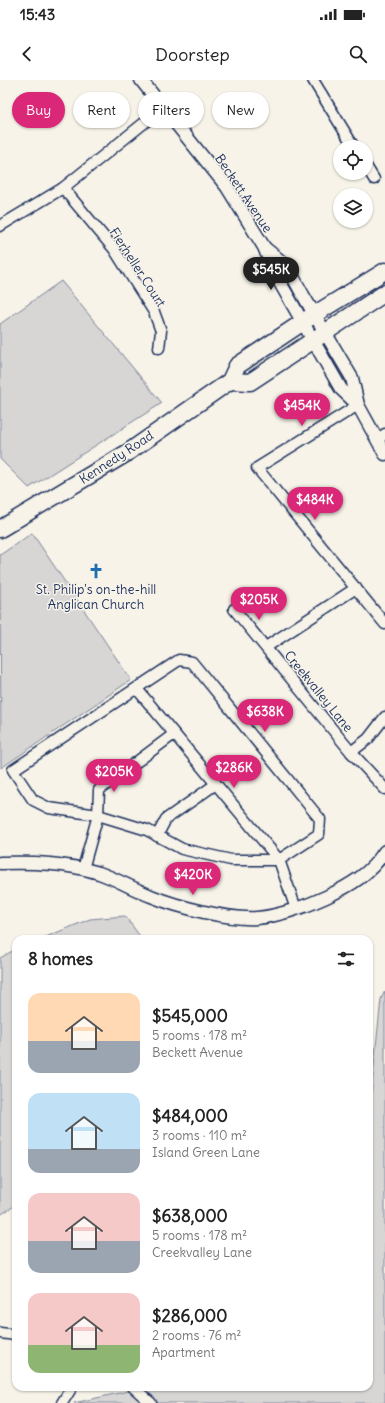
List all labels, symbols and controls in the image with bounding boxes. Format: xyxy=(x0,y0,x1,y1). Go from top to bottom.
text: 15:43 xyxy=(20,5,55,24)
icon: back xyxy=(16,43,38,65)
text: Doorstep xyxy=(155,43,230,66)
icon: search xyxy=(347,43,369,65)
chip: Buy xyxy=(12,92,65,128)
chip: Rent xyxy=(73,92,130,128)
chip: Filters xyxy=(138,92,204,128)
chip: New xyxy=(212,92,269,128)
map controls xyxy=(333,140,373,228)
button: locate xyxy=(333,140,373,180)
street label: Beckett Avenue xyxy=(211,151,276,236)
button: layers xyxy=(333,188,373,228)
street label: Fierheller Court xyxy=(106,224,170,311)
pin: $545K xyxy=(243,257,299,291)
text: $545K xyxy=(252,261,290,278)
pin: $454K xyxy=(274,393,330,427)
text: $454K xyxy=(283,397,321,414)
street label: Kennedy Road xyxy=(76,427,157,488)
pin: $484K xyxy=(287,487,343,521)
text: $484K xyxy=(296,491,334,508)
church icon: St. Philip's on-the-hill Anglican Church xyxy=(87,562,105,580)
place label: St. Philip's on-the-hill Anglican Church xyxy=(36,581,156,613)
pin: $205K xyxy=(231,587,287,621)
text: $205K xyxy=(240,591,278,608)
street label: Creekvalley Lane xyxy=(281,647,357,736)
pin: $638K xyxy=(237,699,293,733)
text: $638K xyxy=(246,703,284,720)
pin: $286K xyxy=(206,755,262,789)
pin: $205K xyxy=(86,759,142,793)
text: $286K xyxy=(215,759,253,776)
text: $205K xyxy=(95,763,133,780)
pin: $420K xyxy=(165,862,221,896)
text: $420K xyxy=(174,866,212,883)
text: 8 homes xyxy=(28,948,93,970)
icon: filters xyxy=(335,948,357,970)
text: $545,000 xyxy=(152,1005,228,1027)
icon: home xyxy=(60,1009,108,1057)
text: 5 rooms · 178 m² xyxy=(152,1027,247,1044)
text: Beckett Avenue xyxy=(152,1044,243,1061)
text: $484,000 xyxy=(152,1105,228,1127)
icon: home xyxy=(60,1109,108,1157)
text: 3 rooms · 110 m² xyxy=(152,1127,247,1144)
text: Island Green Lane xyxy=(152,1144,260,1161)
text: $638,000 xyxy=(152,1205,228,1227)
icon: home xyxy=(60,1209,108,1257)
text: 5 rooms · 178 m² xyxy=(152,1227,247,1244)
text: Creekvalley Lane xyxy=(152,1244,252,1261)
text: $286,000 xyxy=(152,1305,227,1327)
icon: home xyxy=(60,1309,108,1357)
text: 2 rooms · 76 m² xyxy=(152,1327,241,1344)
text: Apartment xyxy=(152,1344,215,1361)

